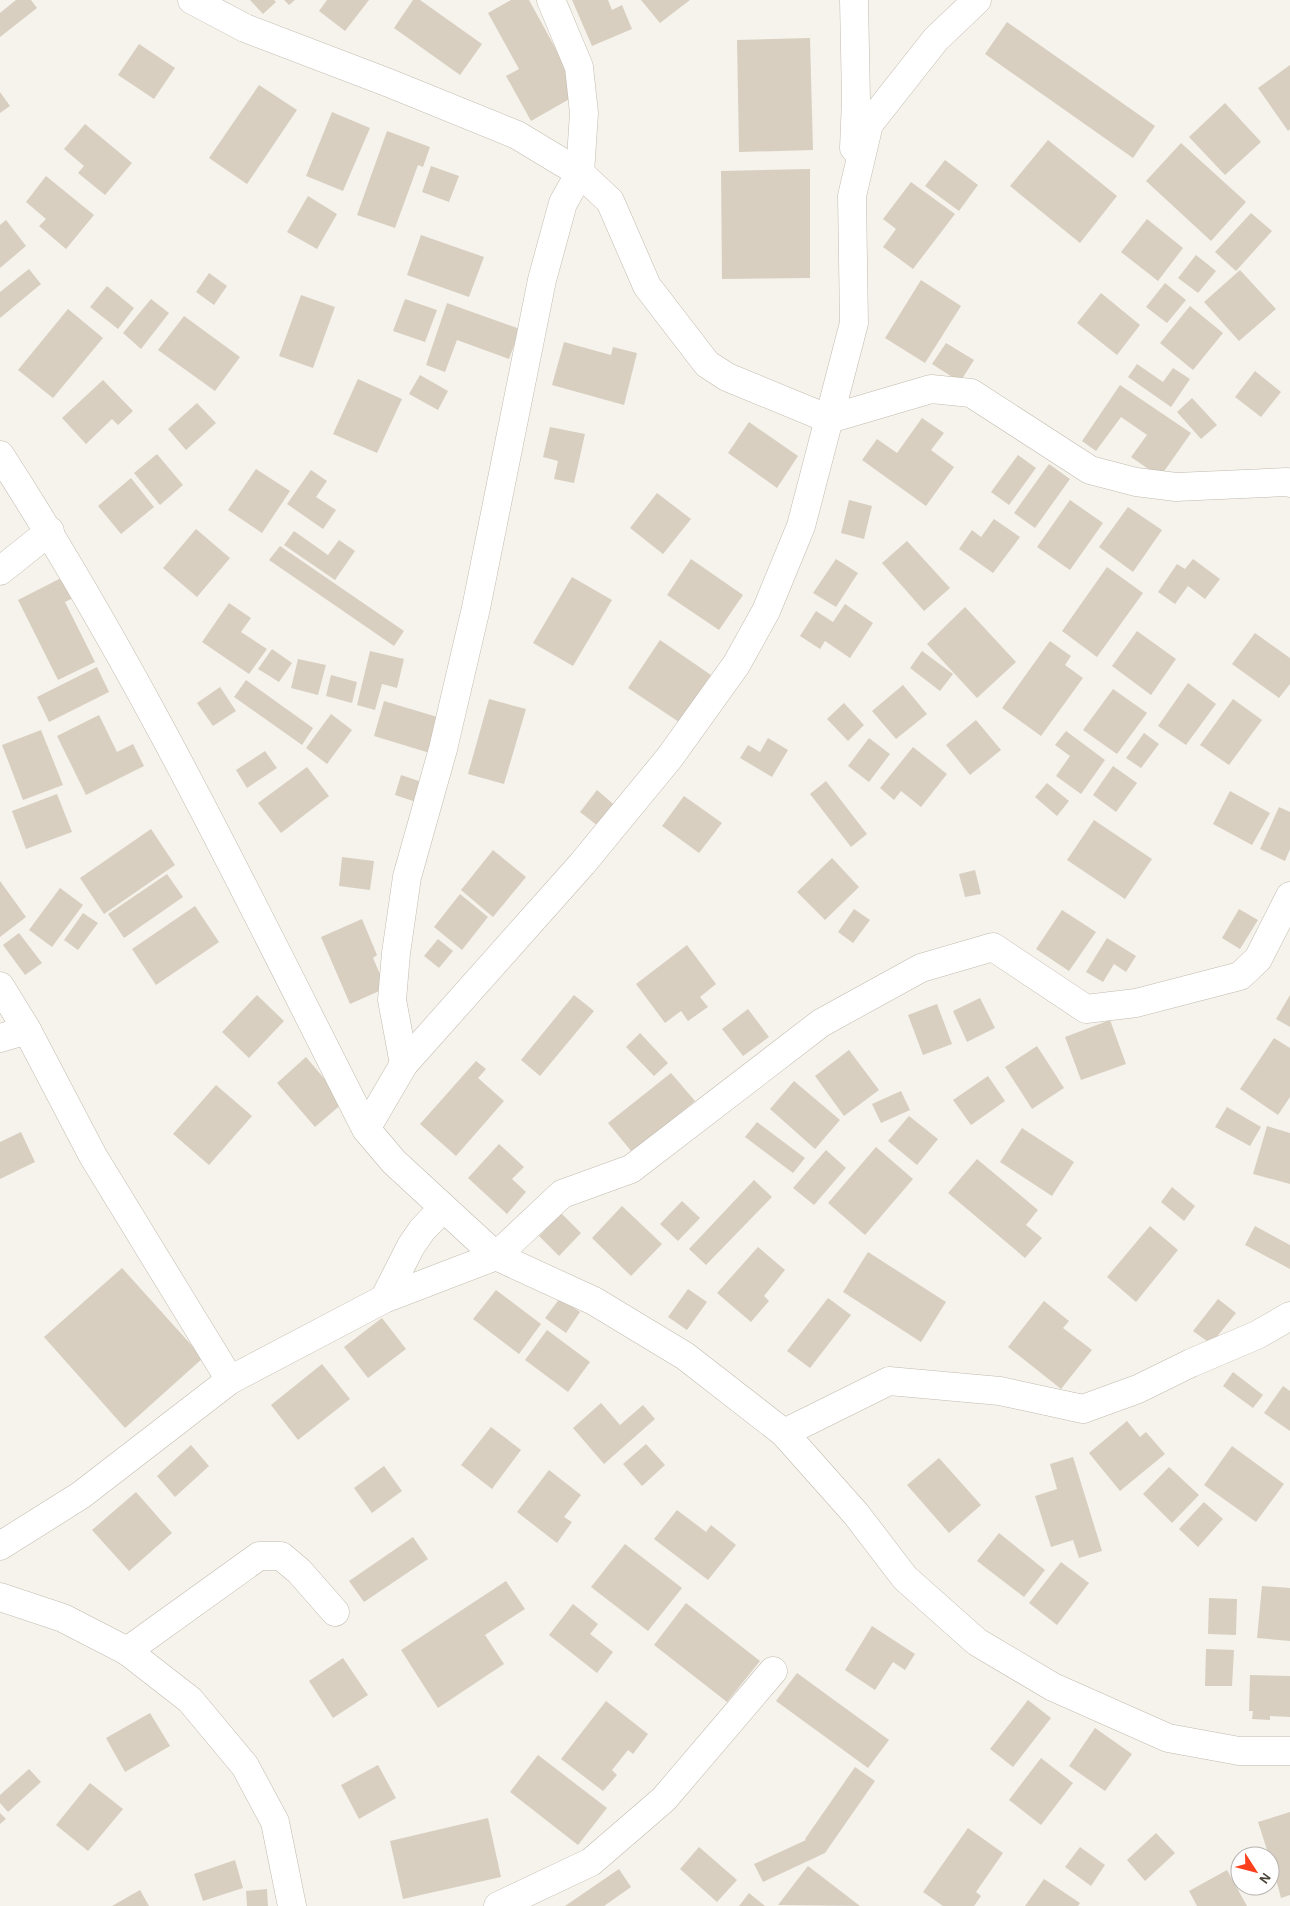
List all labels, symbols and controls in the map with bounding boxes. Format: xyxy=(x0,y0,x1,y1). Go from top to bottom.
north arrow xyxy=(1230,1846,1280,1896)
text: N xyxy=(1256,1870,1273,1886)

